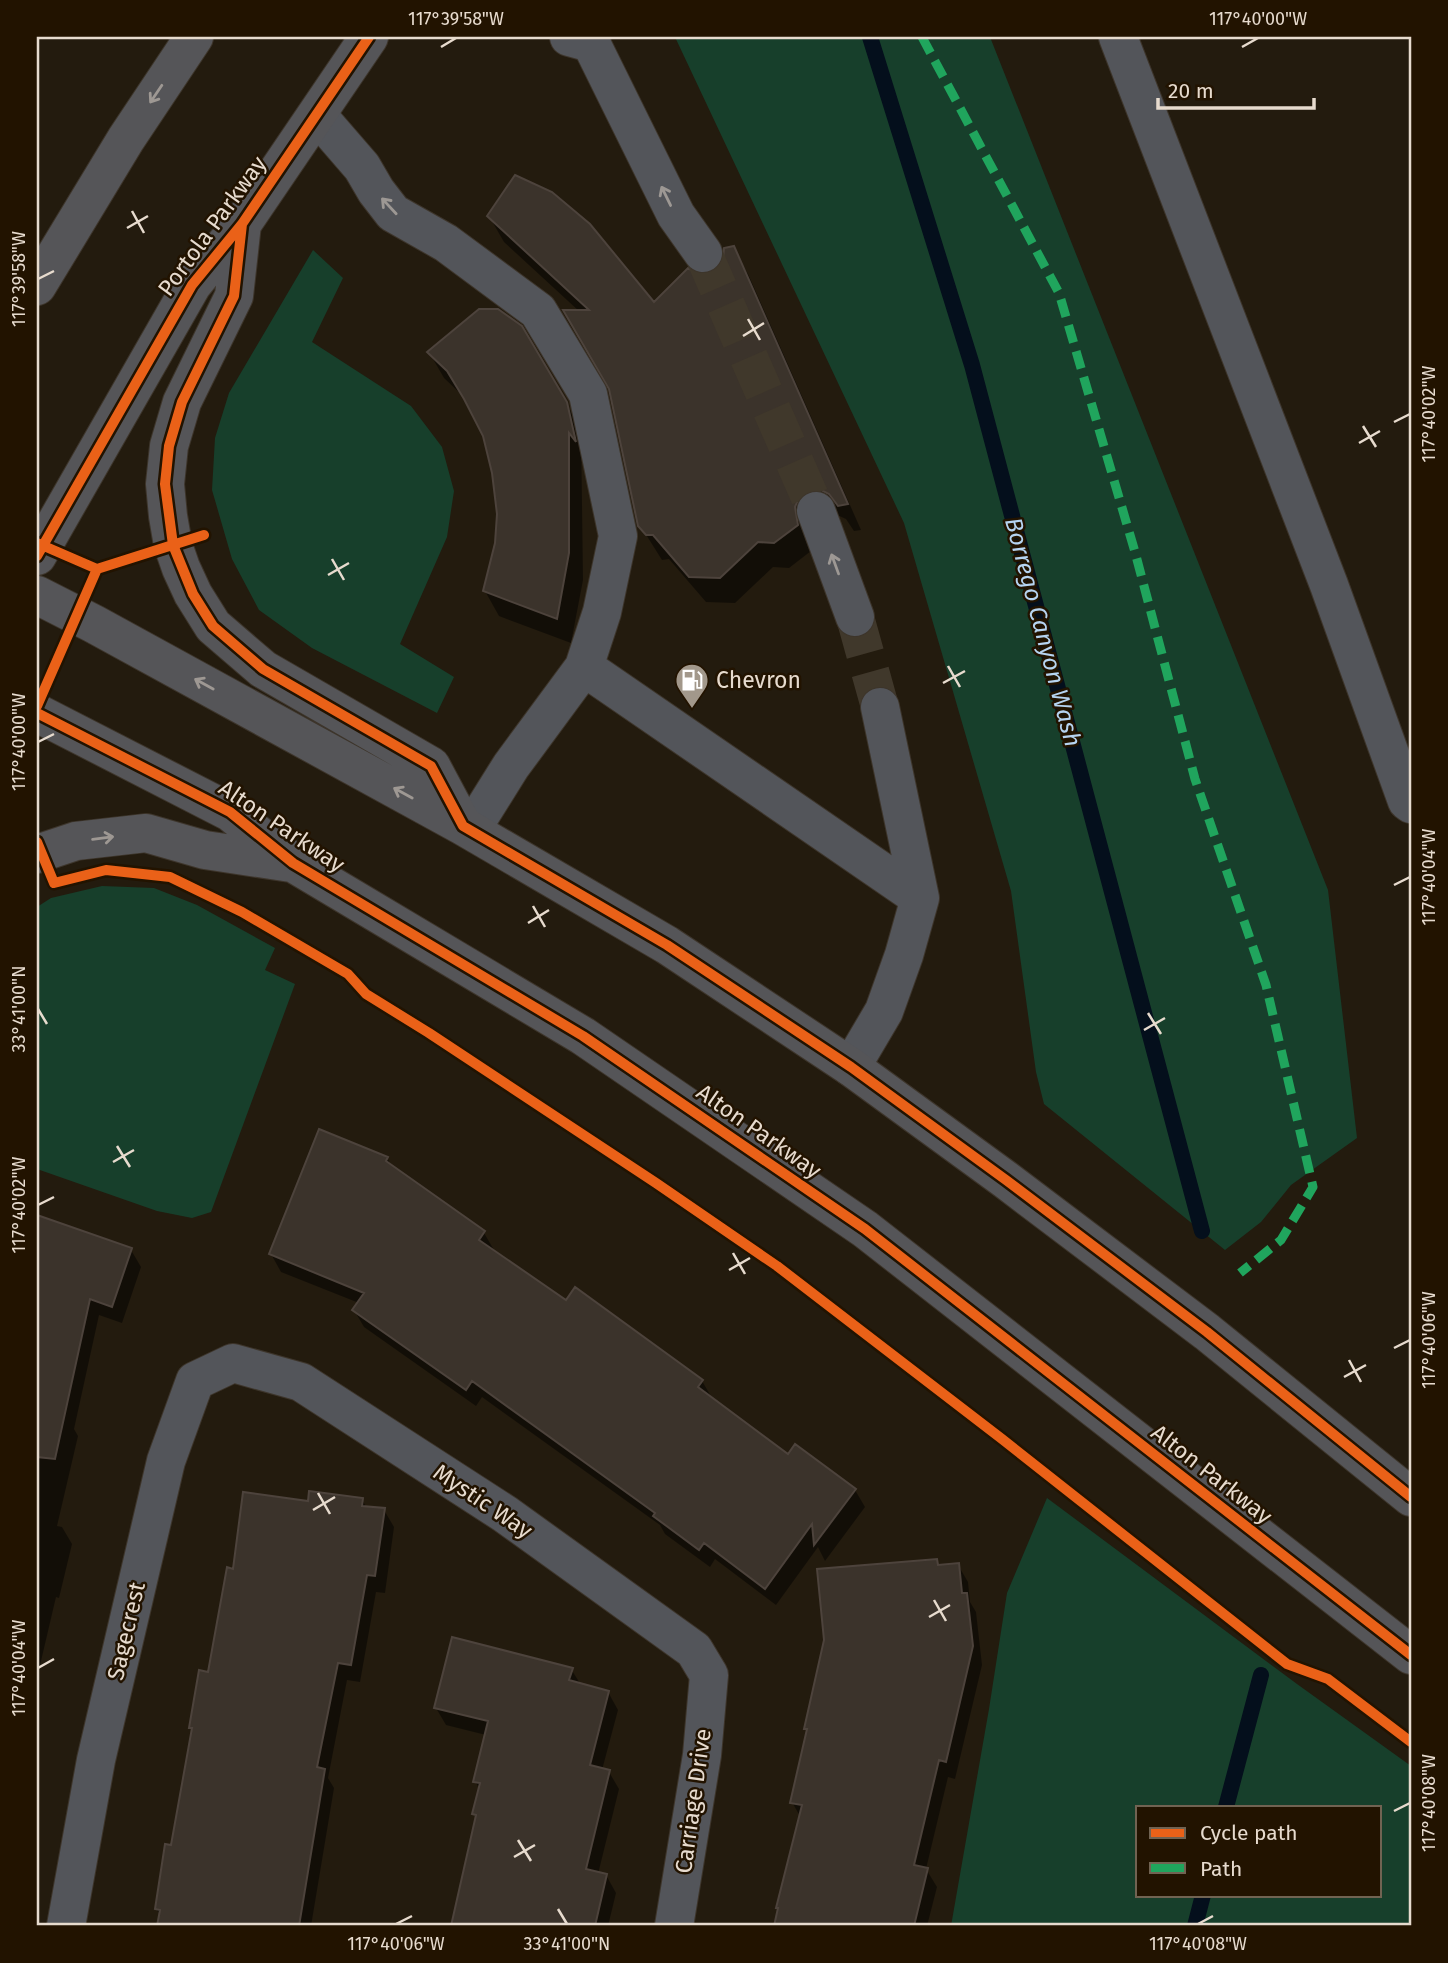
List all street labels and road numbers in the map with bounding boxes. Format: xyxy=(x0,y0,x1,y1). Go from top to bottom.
street label: Portola Parkway xyxy=(152,150,273,302)
street label: Alton Parkway xyxy=(214,774,351,879)
street label: Alton Parkway xyxy=(691,1078,827,1185)
street label: Alton Parkway xyxy=(1146,1418,1279,1530)
street label: Mystic Way xyxy=(428,1458,538,1545)
street label: Sagecrest xyxy=(101,1579,151,1683)
street label: Carriage Drive xyxy=(669,1727,717,1875)

